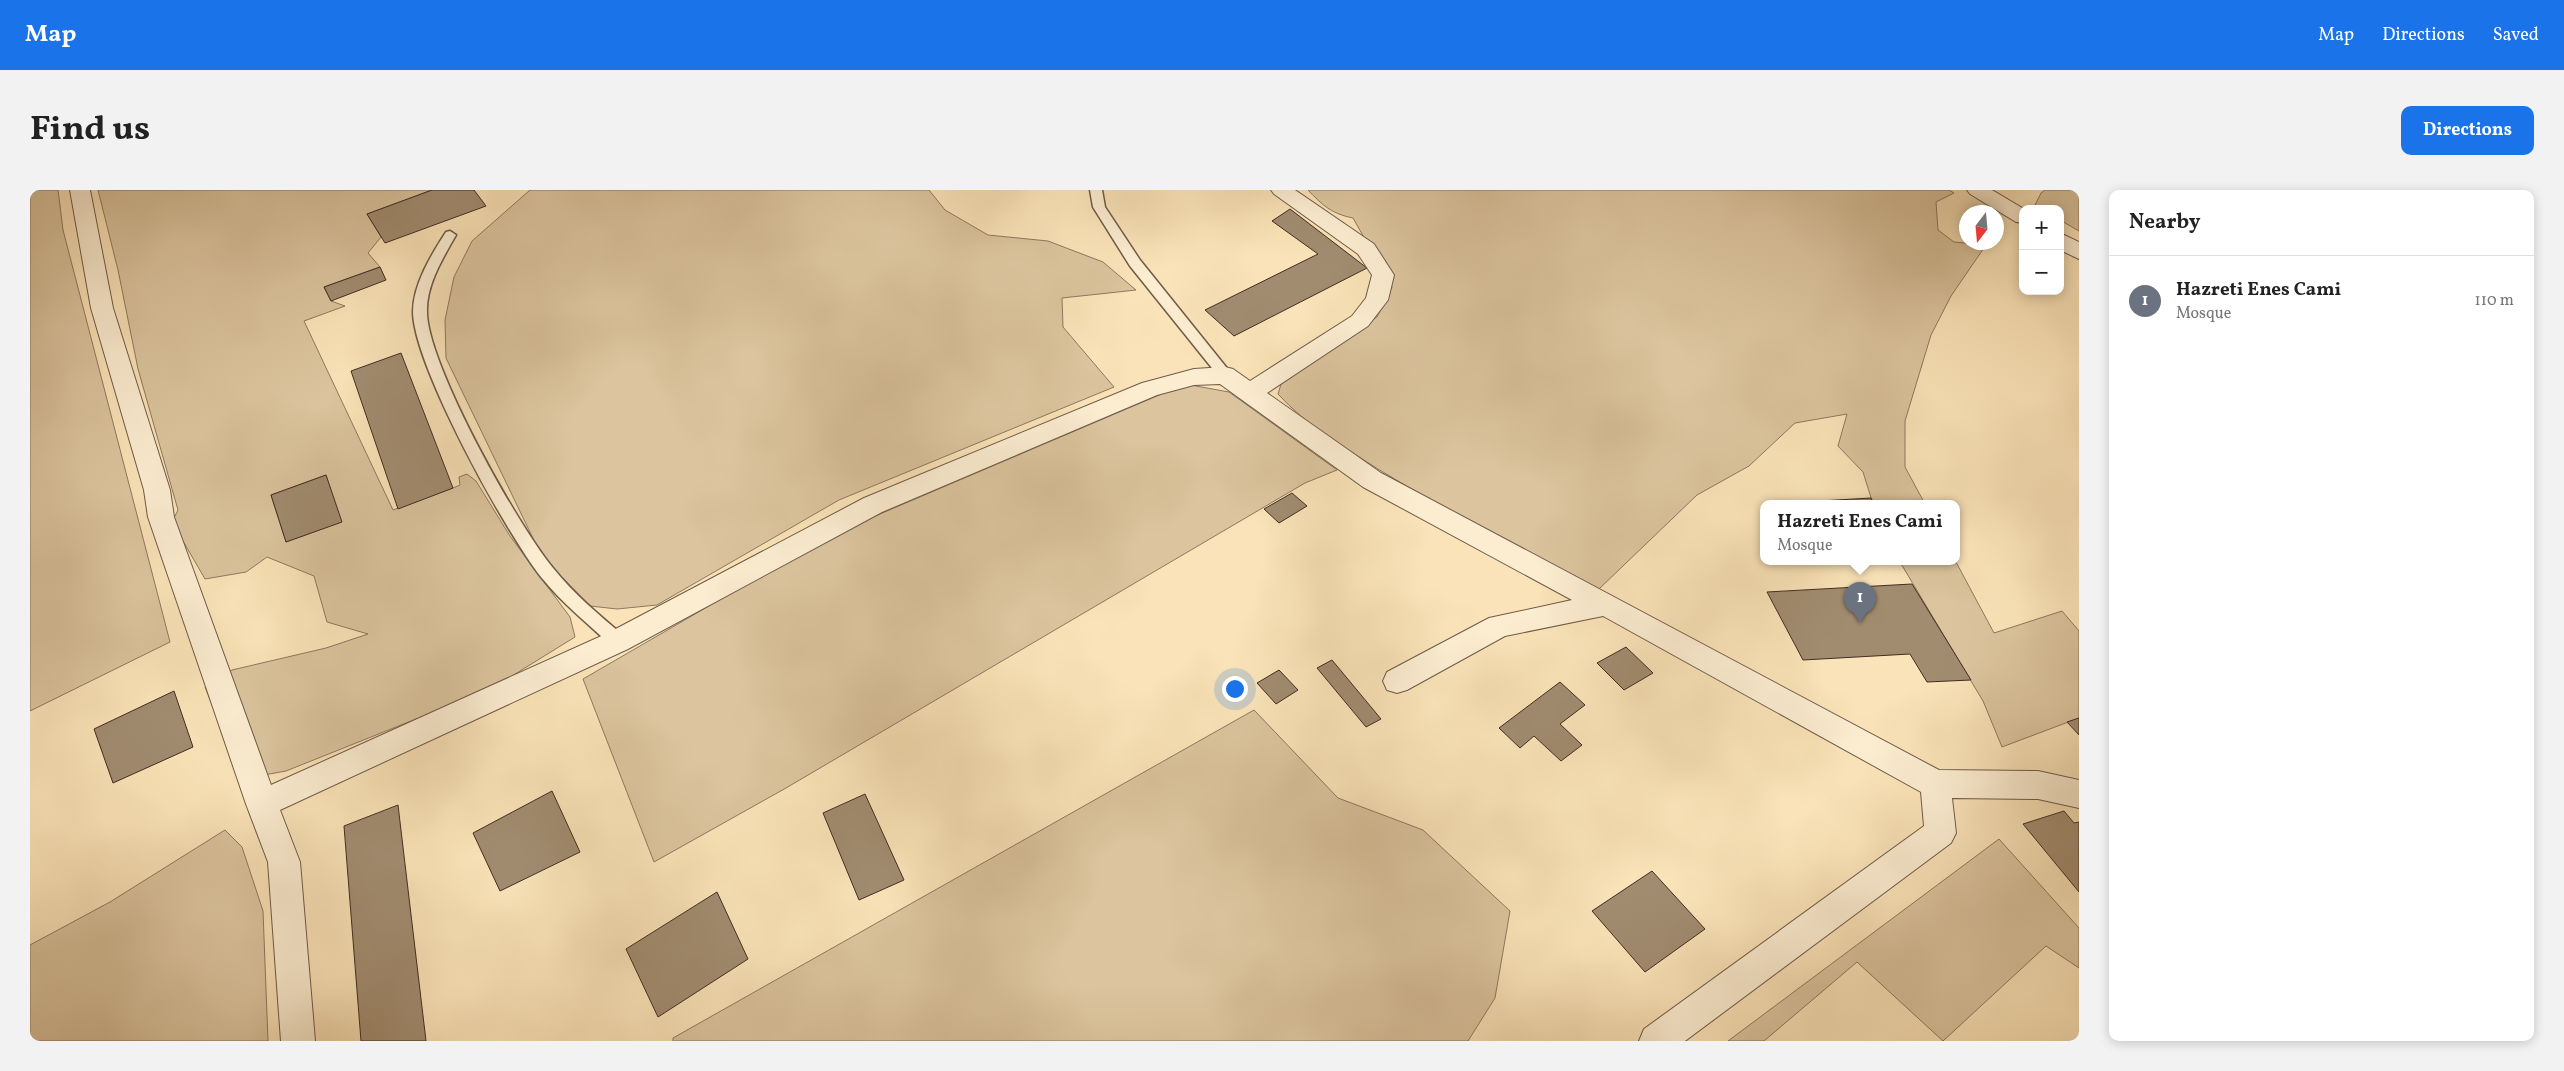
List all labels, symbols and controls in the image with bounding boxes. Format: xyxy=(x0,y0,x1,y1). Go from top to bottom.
text: Map xyxy=(25,18,76,52)
text: Map xyxy=(2318,23,2354,48)
text: Directions xyxy=(2382,23,2465,48)
text: Saved xyxy=(2493,23,2539,48)
text: Find us xyxy=(30,106,150,154)
button: Directions xyxy=(2401,106,2534,155)
north arrow xyxy=(1959,205,2004,250)
map controls xyxy=(2019,205,2064,295)
button: + xyxy=(2019,205,2064,250)
text: Nearby xyxy=(2129,208,2200,237)
button: − xyxy=(2019,250,2064,295)
text: Hazreti Enes Cami xyxy=(2176,277,2341,303)
text: 1 xyxy=(2142,290,2148,312)
text: 110 m xyxy=(2475,290,2514,312)
text: Mosque xyxy=(2176,303,2231,325)
popup xyxy=(1760,500,1960,565)
text: Hazreti Enes Cami xyxy=(1777,509,1943,535)
text: Mosque xyxy=(1777,535,1833,557)
pin: 1 xyxy=(1844,582,1876,623)
your location xyxy=(1222,676,1248,702)

